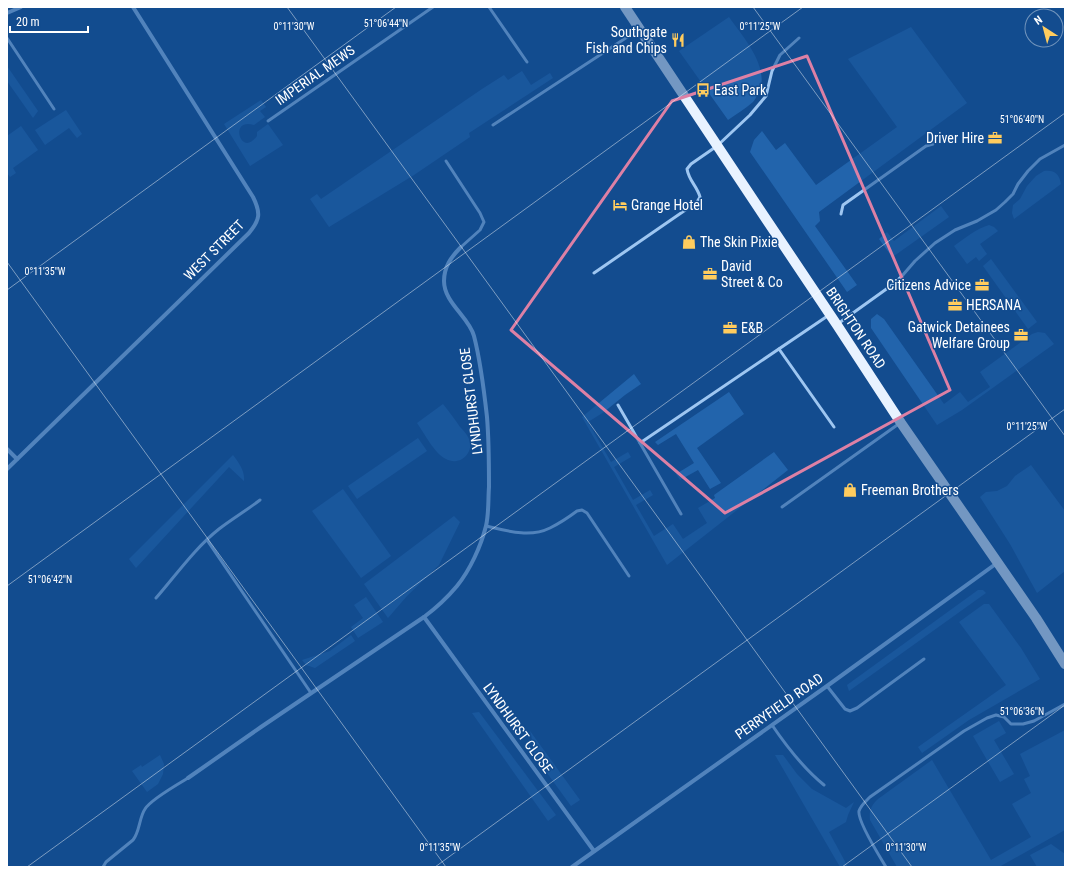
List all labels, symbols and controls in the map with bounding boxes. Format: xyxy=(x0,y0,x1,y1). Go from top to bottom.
scale bar xyxy=(10,8,88,34)
north arrow xyxy=(1024,8,1064,48)
text: N xyxy=(1032,13,1045,28)
text: 20 m xyxy=(16,15,40,29)
text: 51°06'44"N xyxy=(364,18,408,29)
text: 0°11'30"W xyxy=(274,21,315,32)
text: 0°11'25"W xyxy=(740,21,781,32)
place label: Southgate Fish and Chips xyxy=(586,24,667,56)
restaurant icon: Southgate Fish and Chips xyxy=(670,32,686,48)
street label: IMPERIAL MEWS xyxy=(272,42,358,108)
bus stop icon: East Park xyxy=(695,82,711,98)
place label: East Park xyxy=(714,82,767,98)
text: 51°06'40"N xyxy=(1000,114,1044,125)
place label: Driver Hire xyxy=(926,130,984,146)
office icon: Driver Hire xyxy=(987,130,1003,146)
hotel icon: Grange Hotel xyxy=(612,197,628,213)
place label: Grange Hotel xyxy=(631,197,703,213)
street label: WEST STREET xyxy=(181,217,247,283)
shop icon: The Skin Pixie xyxy=(681,234,697,250)
place label: The Skin Pixie xyxy=(700,234,778,250)
place label: David Street & Co xyxy=(721,258,783,290)
text: 0°11'35"W xyxy=(25,266,66,277)
office icon: David Street & Co xyxy=(702,266,718,282)
place label: Citizens Advice xyxy=(886,277,971,293)
office icon: Citizens Advice xyxy=(974,277,990,293)
street label: BRIGHTON ROAD xyxy=(823,284,889,372)
office icon: HERSANA xyxy=(947,297,963,313)
place label: HERSANA xyxy=(966,297,1021,313)
place label: Gatwick Detainees Welfare Group xyxy=(908,319,1010,351)
office icon: E&B xyxy=(722,320,738,336)
place label: E&B xyxy=(741,320,763,336)
office icon: Gatwick Detainees Welfare Group xyxy=(1013,327,1029,343)
street label: LYNDHURST CLOSE xyxy=(457,347,485,455)
text: 0°11'25"W xyxy=(1007,421,1048,432)
shop icon: Freeman Brothers xyxy=(842,482,858,498)
place label: Freeman Brothers xyxy=(861,482,959,498)
text: 51°06'42"N xyxy=(28,574,72,585)
street label: PERRYFIELD ROAD xyxy=(732,670,826,742)
street label: LYNDHURST CLOSE xyxy=(480,680,556,776)
text: 51°06'36"N xyxy=(1000,706,1044,717)
text: 0°11'35"W xyxy=(420,842,461,853)
text: 0°11'30"W xyxy=(886,842,927,853)

